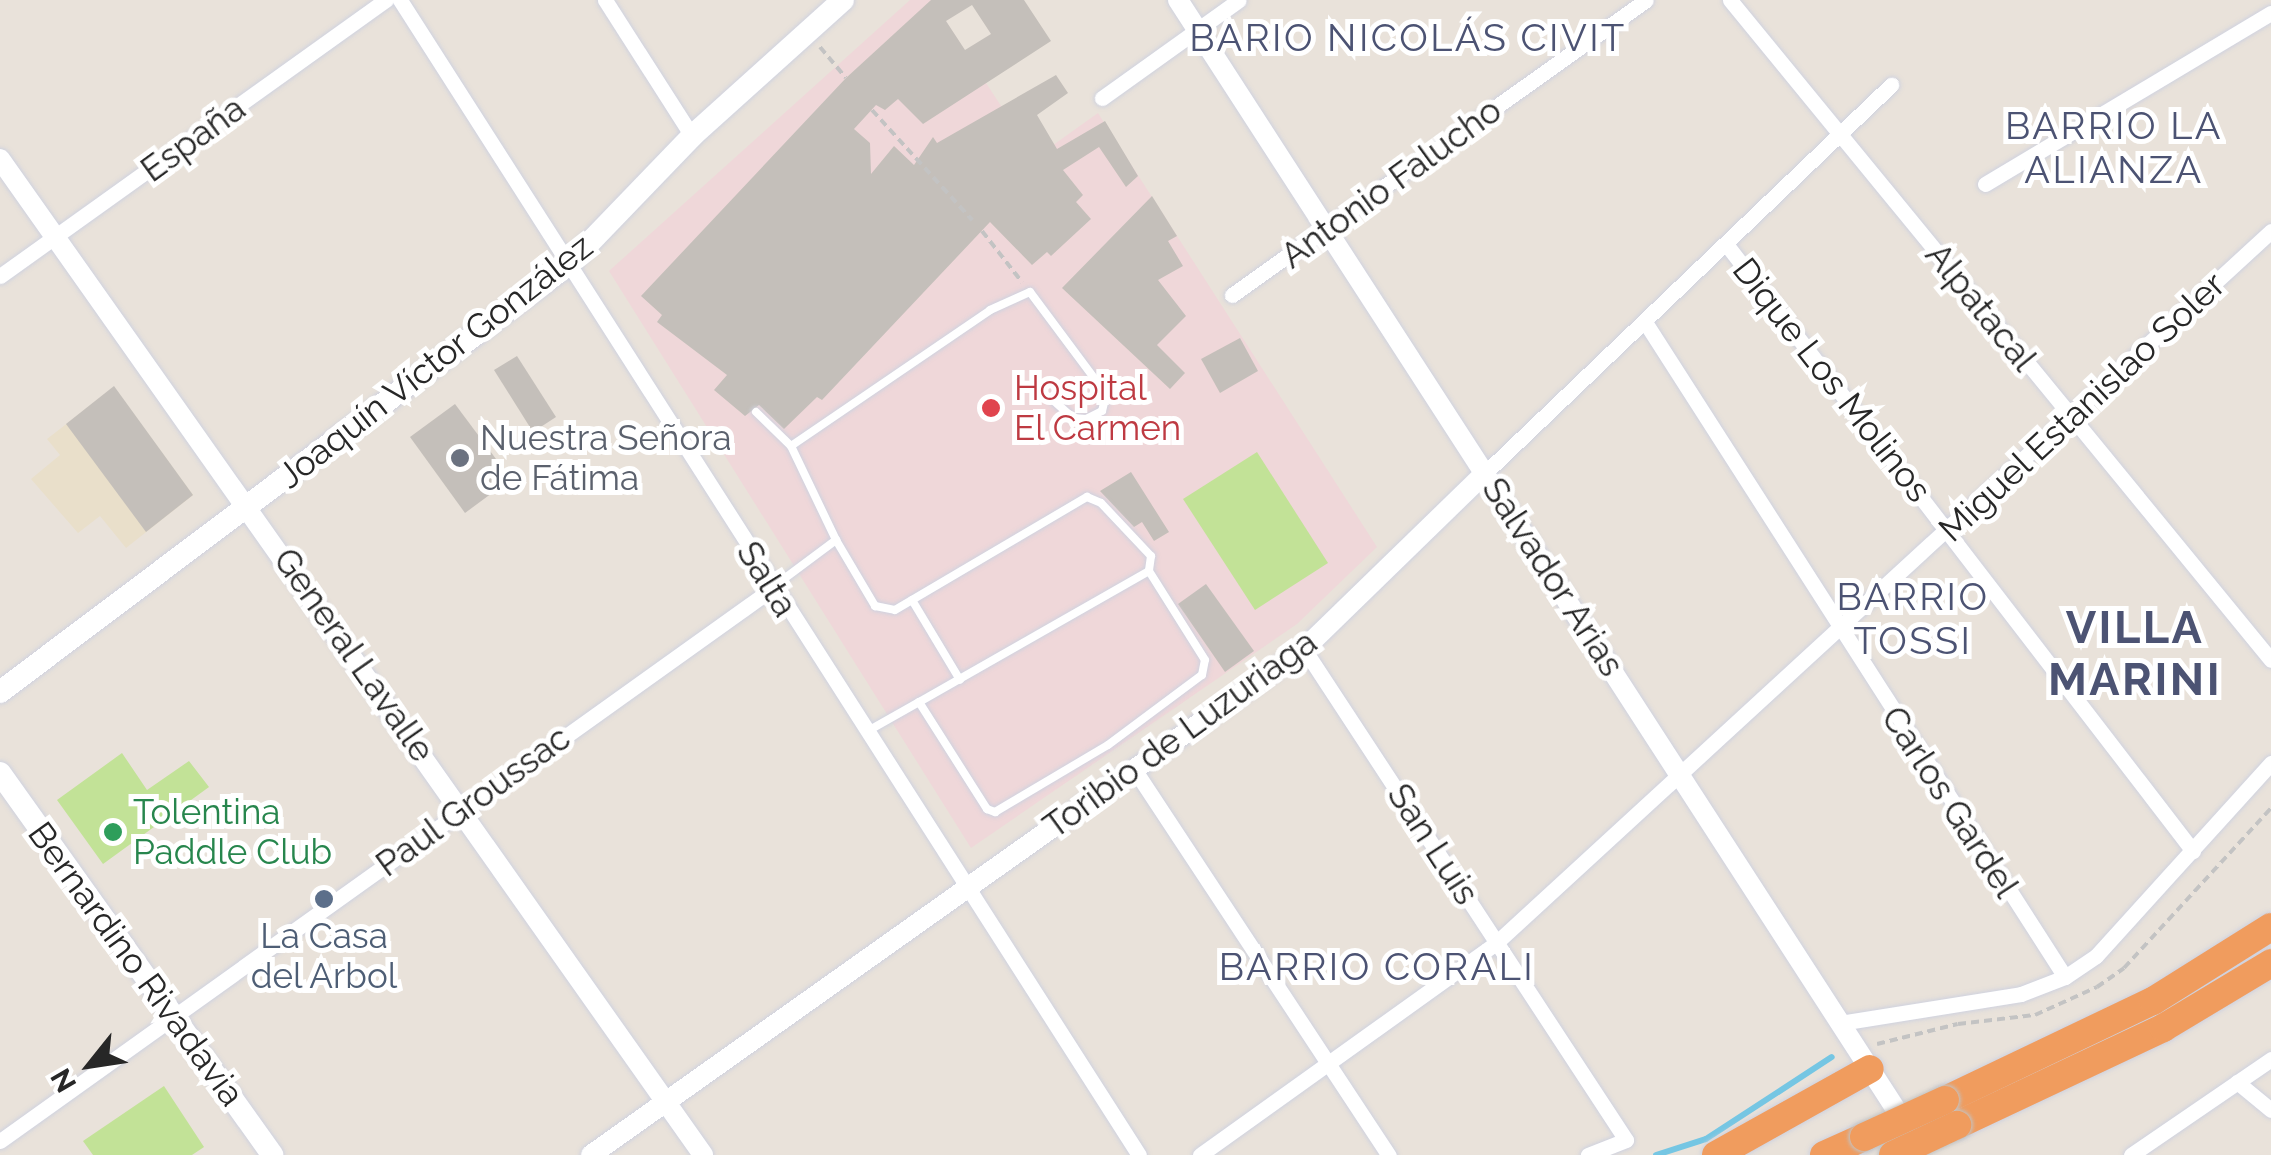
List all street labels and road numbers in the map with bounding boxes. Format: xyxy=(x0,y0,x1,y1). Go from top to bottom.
street label: España xyxy=(133,87,253,191)
street label: Antonio Falucho xyxy=(1273,89,1509,277)
street label: Joaquín Víctor González xyxy=(269,225,601,497)
street label: Alpatacal xyxy=(1917,235,2045,379)
street label: Dique Los Molinos xyxy=(1724,250,1940,510)
street label: Miguel Estanislao Soler xyxy=(1930,263,2234,551)
street label: Salvador Arias xyxy=(1473,469,1633,685)
street label: Salta xyxy=(728,534,806,624)
street label: General Lavalle xyxy=(265,540,443,770)
street label: Toribio de Luzuriaga xyxy=(1035,621,1325,847)
street label: Carlos Gardel xyxy=(1873,699,2027,905)
street label: Paul Groussac xyxy=(367,716,579,886)
street label: San Luis xyxy=(1379,776,1487,912)
street label: Bernardino Rivadavia xyxy=(19,814,253,1114)

